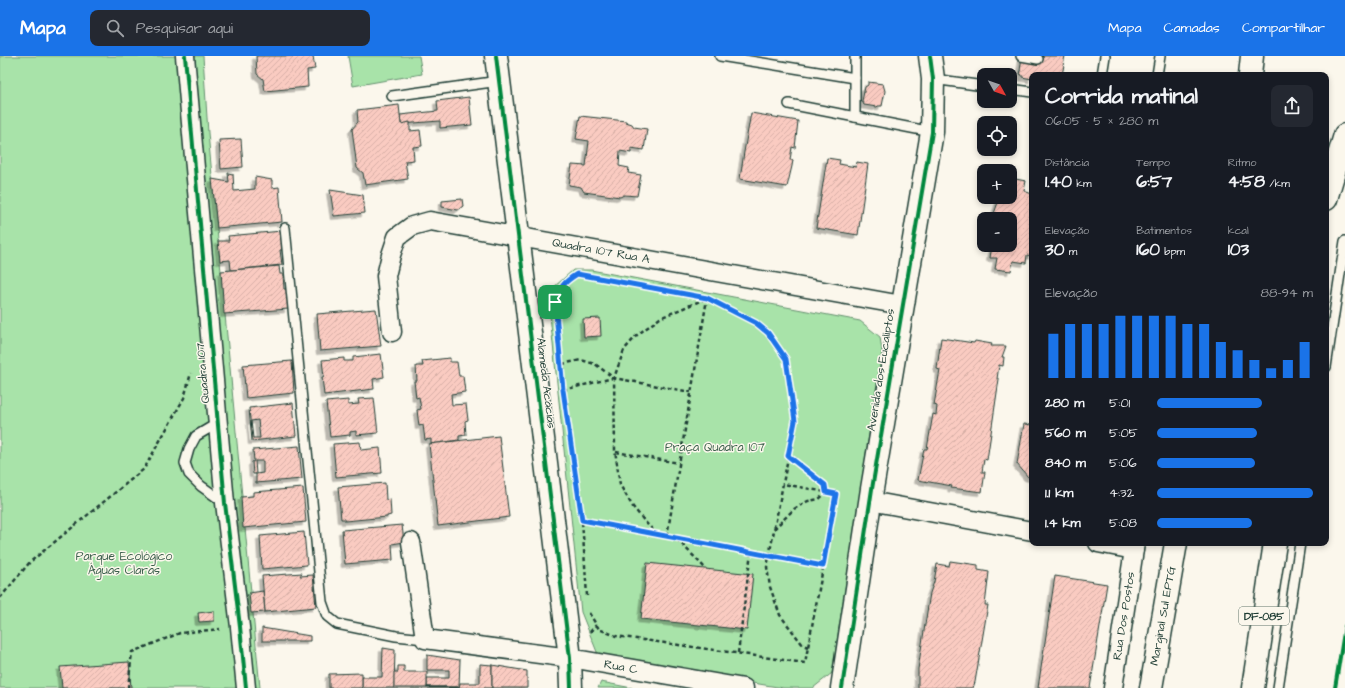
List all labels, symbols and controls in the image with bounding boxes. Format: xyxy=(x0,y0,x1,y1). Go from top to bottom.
search box xyxy=(90,10,370,46)
text: Mapa xyxy=(20,15,66,42)
icon: search xyxy=(104,17,126,39)
text: Pesquisar aqui xyxy=(136,18,233,39)
text: Mapa xyxy=(1108,18,1142,38)
text: Camadas xyxy=(1164,18,1220,38)
text: Compartilhar xyxy=(1242,18,1325,38)
north arrow xyxy=(977,68,1017,108)
map controls xyxy=(977,68,1017,252)
text: Corrida matinal xyxy=(1045,81,1198,112)
button: share xyxy=(1271,85,1313,127)
text: 06:05 · 5 × 280 m xyxy=(1045,112,1158,130)
button: locate xyxy=(977,116,1017,156)
text: Distância xyxy=(1045,155,1089,170)
text: Tempo xyxy=(1136,155,1170,170)
text: Ritmo xyxy=(1228,155,1256,170)
button: + xyxy=(977,164,1017,204)
text: 1.40 xyxy=(1045,170,1072,194)
text: 6:57 xyxy=(1136,170,1172,194)
text: 4:58 xyxy=(1228,170,1265,194)
text: km xyxy=(1072,176,1092,191)
text: /km xyxy=(1265,176,1290,191)
button: − xyxy=(977,212,1017,252)
text: Elevação xyxy=(1045,223,1089,238)
text: Batimentos xyxy=(1136,223,1192,238)
text: kcal xyxy=(1228,223,1249,238)
street label: Quadra 107 Rua A xyxy=(551,234,652,268)
text: 30 xyxy=(1045,238,1064,262)
text: 160 xyxy=(1136,238,1160,262)
text: 103 xyxy=(1228,238,1249,262)
text: m xyxy=(1064,244,1077,259)
text: bpm xyxy=(1160,244,1185,259)
text: Elevação xyxy=(1045,284,1097,302)
text: 88–94 m xyxy=(1261,284,1313,302)
pin xyxy=(538,285,572,319)
icon: arrive xyxy=(544,291,566,313)
street label: Avenida dos Eucaliptos xyxy=(863,307,899,433)
street label: Alameda Acácias xyxy=(532,337,560,429)
street label: Quadra 107 xyxy=(192,341,214,404)
text: 280 m xyxy=(1045,394,1084,412)
text: 5:01 xyxy=(1109,394,1130,412)
text: 560 m xyxy=(1045,424,1086,442)
text: 5:05 xyxy=(1109,424,1138,442)
park label: Praça Quadra 107 xyxy=(665,439,766,456)
text: 840 m xyxy=(1045,454,1086,472)
text: 5:06 xyxy=(1109,454,1137,472)
text: 1.1 km xyxy=(1045,484,1073,502)
text: 4:32 xyxy=(1109,484,1134,502)
text: 1.4 km xyxy=(1045,514,1081,532)
text: 5:08 xyxy=(1109,514,1137,532)
park label: Parque Ecológico Águas Claras xyxy=(76,548,172,580)
street label: Marginal Sul EPTG xyxy=(1146,564,1181,667)
street label: Rua Dos Postos xyxy=(1109,571,1139,661)
road number: DF-085 xyxy=(1239,607,1289,625)
street label: Rua C xyxy=(603,656,640,678)

